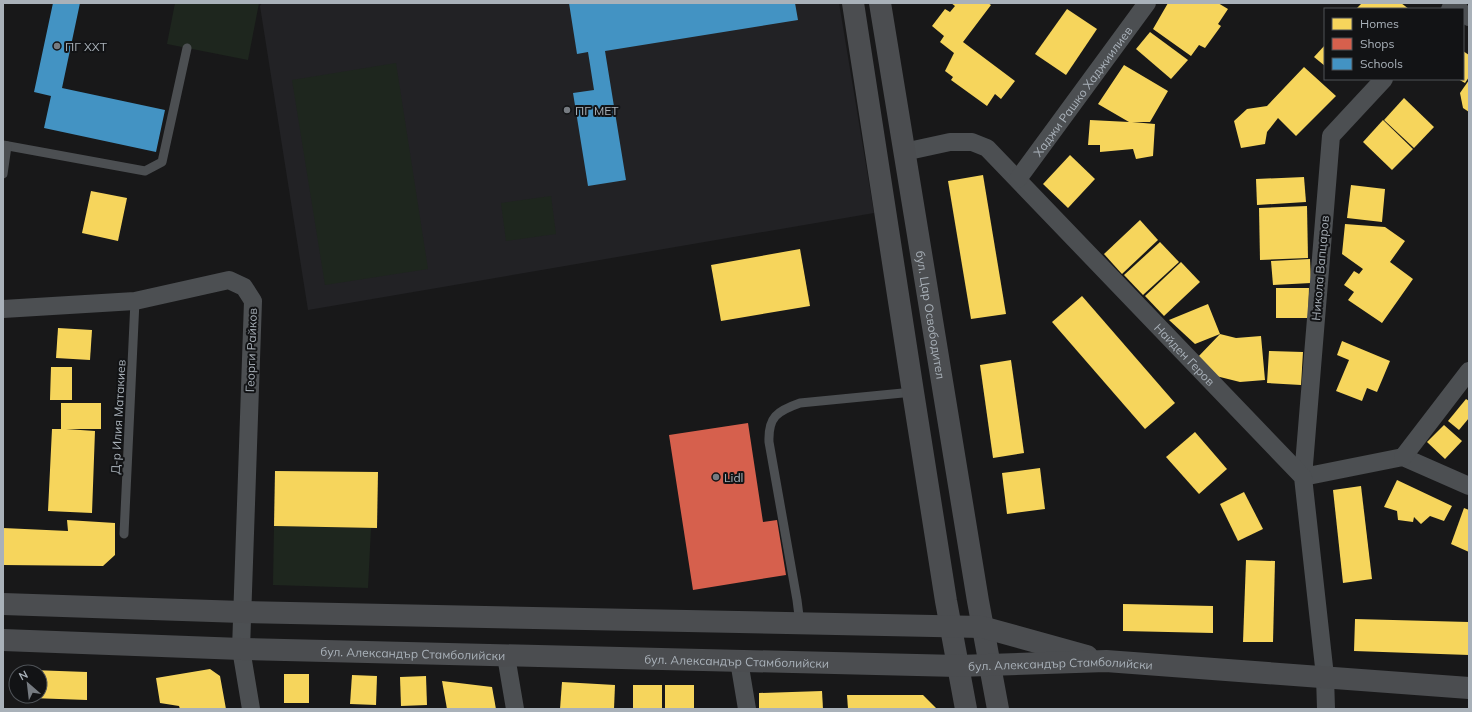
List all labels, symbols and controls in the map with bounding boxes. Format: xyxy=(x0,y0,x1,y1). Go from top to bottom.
legend xyxy=(1324,8,1464,80)
text: Homes xyxy=(1360,16,1399,31)
street label: Хаджи Рашко Хаджиилиев xyxy=(1030,23,1135,159)
text: Shops xyxy=(1360,36,1395,51)
place label: ПГ ХХТ xyxy=(65,39,108,54)
marker: ПГ ХХТ xyxy=(52,41,62,51)
text: Schools xyxy=(1360,56,1403,71)
place label: ПГ МЕТ xyxy=(575,103,619,118)
marker: ПГ МЕТ xyxy=(562,105,572,115)
street label: Никола Вапцаров xyxy=(1308,215,1332,321)
street label: бул. Цар Освободител xyxy=(913,249,949,380)
street label: Георги Райков xyxy=(242,307,260,392)
street label: Найден Геров xyxy=(1152,320,1219,389)
street label: Д-р Илия Матакиев xyxy=(108,359,129,475)
place label: Lidl xyxy=(724,470,743,485)
marker: Lidl xyxy=(711,472,721,482)
street label: бул. Александър Стамболийски xyxy=(320,643,505,663)
street label: бул. Александър Стамболийски xyxy=(644,651,829,670)
street label: бул. Александър Стамболийски xyxy=(968,653,1153,673)
north arrow xyxy=(8,664,48,704)
text: N xyxy=(16,667,30,683)

